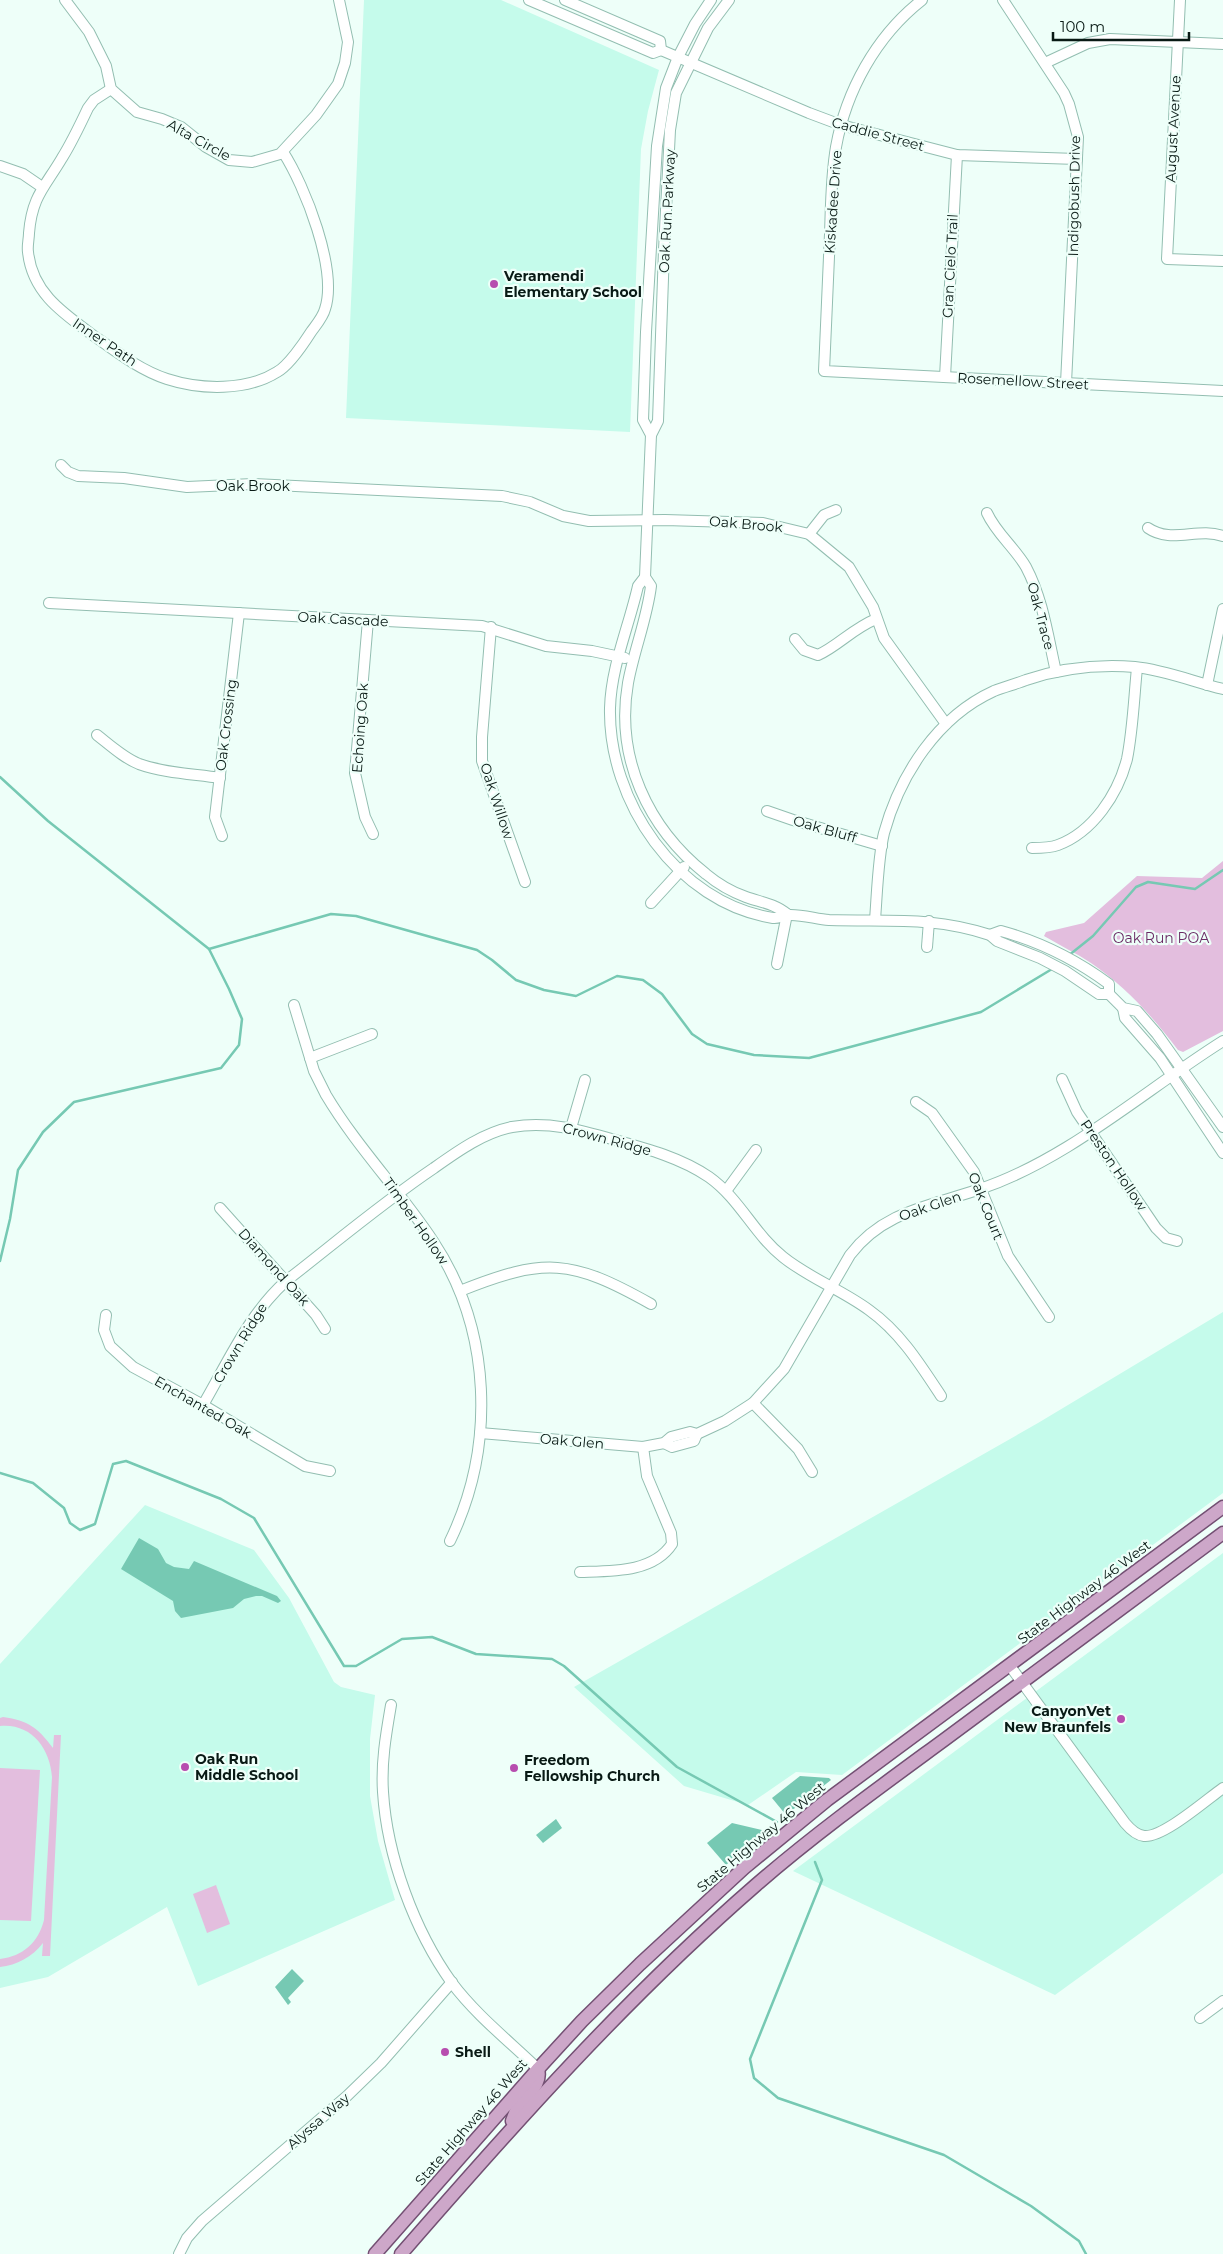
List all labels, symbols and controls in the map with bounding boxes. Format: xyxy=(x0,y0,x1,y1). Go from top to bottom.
scale bar xyxy=(1053,10,1189,42)
text: 100 m xyxy=(1060,17,1105,36)
street label: August Avenue xyxy=(1161,75,1185,183)
street label: Caddie Street xyxy=(830,113,927,155)
street label: Alta Circle xyxy=(164,115,234,165)
street label: Indigobush Drive xyxy=(1064,135,1084,257)
street label: Oak Run Parkway xyxy=(655,148,679,273)
street label: Kiskadee Drive xyxy=(820,150,846,254)
street label: Gran Cielo Trail xyxy=(938,213,962,319)
place label: Veramendi Elementary School xyxy=(503,267,642,301)
marker: Veramendi Elementary School xyxy=(488,278,500,290)
street label: Inner Path xyxy=(69,314,141,370)
street label: Rosemellow Street xyxy=(957,369,1090,393)
street label: Oak Brook xyxy=(216,477,291,495)
street label: Oak Brook xyxy=(708,512,784,536)
street label: Oak Trace xyxy=(1023,580,1059,652)
street label: Oak Cascade xyxy=(297,608,389,630)
street label: Oak Crossing xyxy=(211,678,241,772)
street label: Echoing Oak xyxy=(348,682,372,774)
street label: Oak Willow xyxy=(476,760,518,842)
street label: Oak Bluff xyxy=(791,811,860,847)
park label: Oak Run POA xyxy=(1113,929,1210,947)
street label: Preston Hollow xyxy=(1077,1116,1152,1215)
street label: Crown Ridge xyxy=(561,1119,653,1159)
street label: Oak Court xyxy=(964,1170,1008,1243)
street label: Timber Hollow xyxy=(379,1174,453,1269)
street label: Oak Glen xyxy=(897,1187,963,1225)
street label: Diamond Oak xyxy=(234,1224,314,1310)
street label: Crown Ridge xyxy=(209,1299,271,1387)
street label: Enchanted Oak xyxy=(151,1372,255,1442)
street label: Oak Glen xyxy=(539,1429,605,1453)
street label: State Highway 46 West xyxy=(1014,1536,1154,1648)
place label: CanyonVet New Braunfels xyxy=(1004,1702,1112,1736)
marker: CanyonVet New Braunfels xyxy=(1115,1713,1127,1725)
place label: Oak Run Middle School xyxy=(195,1750,298,1784)
place label: Freedom Fellowship Church xyxy=(524,1751,660,1785)
marker: Oak Run Middle School xyxy=(179,1761,191,1773)
marker: Freedom Fellowship Church xyxy=(508,1762,520,1774)
street label: State Highway 46 West xyxy=(693,1778,829,1896)
place label: Shell xyxy=(455,2043,491,2061)
marker: Shell xyxy=(439,2046,451,2058)
street label: State Highway 46 West xyxy=(411,2055,531,2189)
street label: Alyssa Way xyxy=(283,2089,353,2153)

